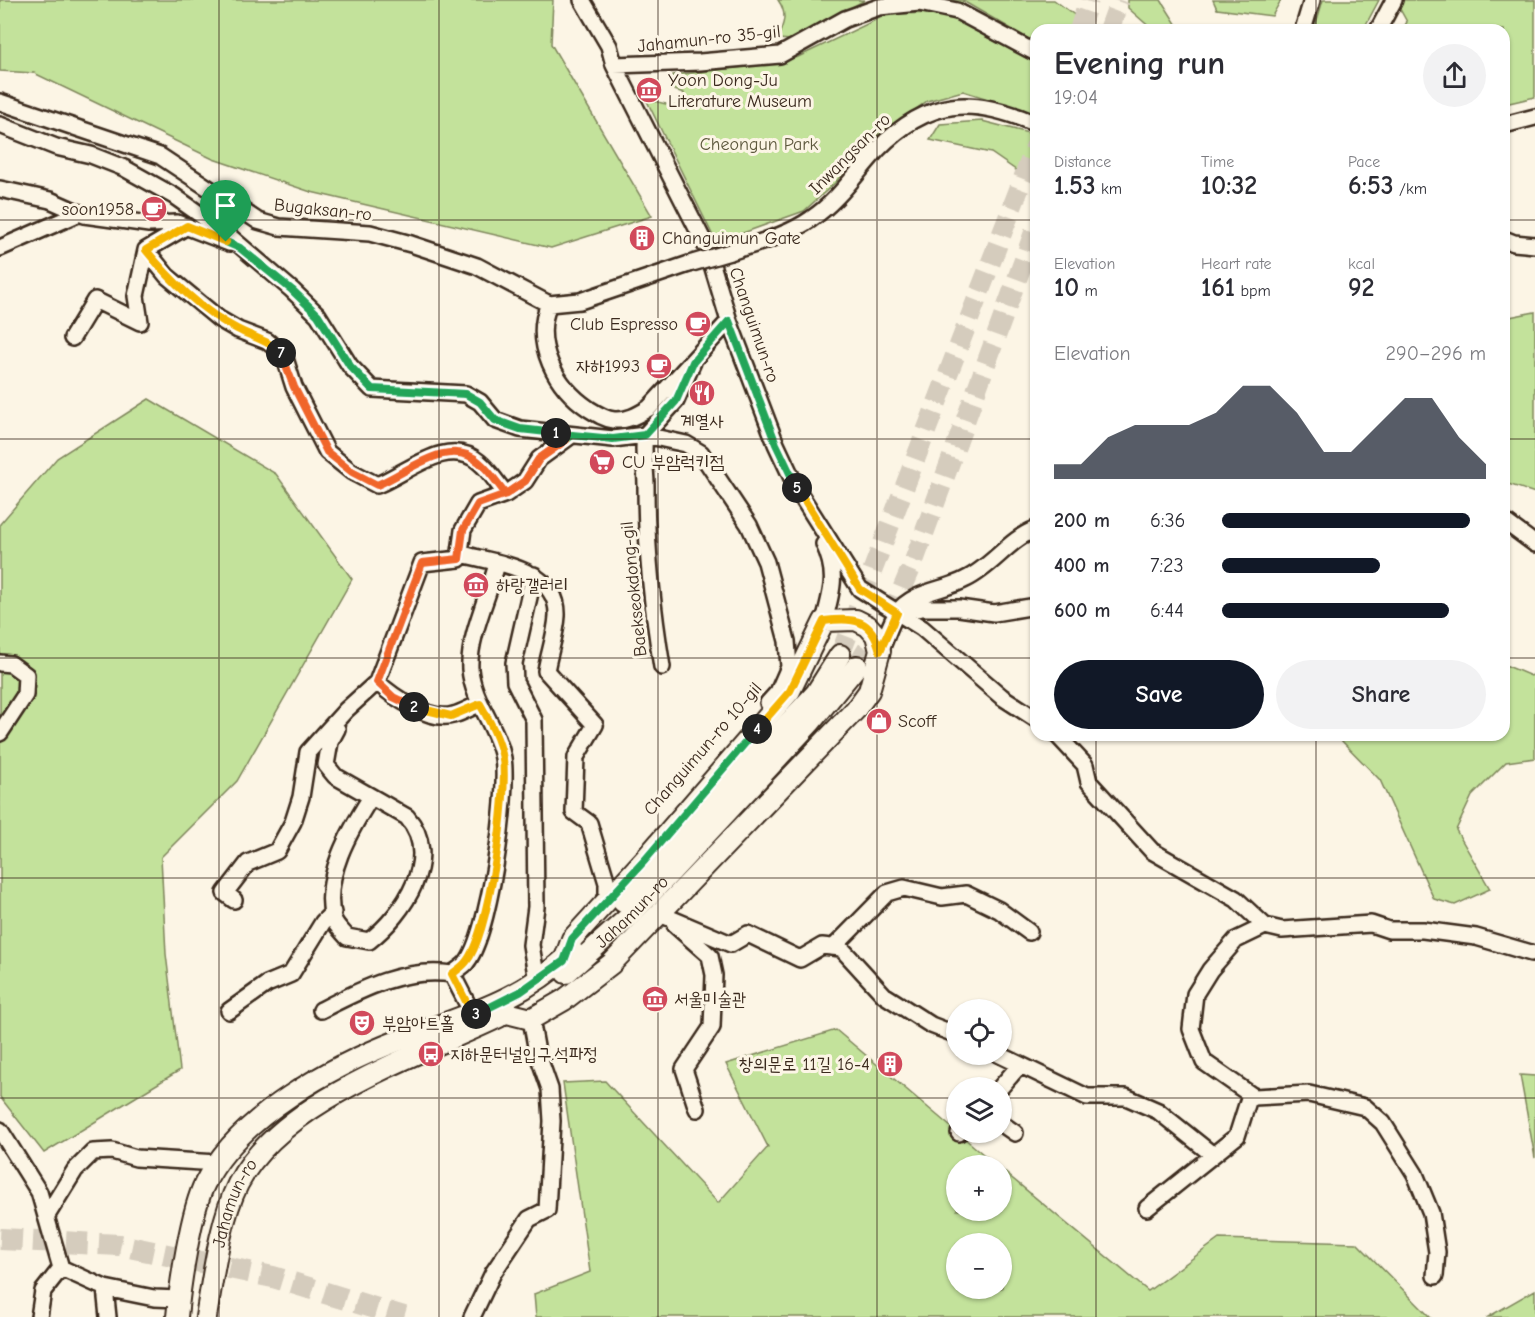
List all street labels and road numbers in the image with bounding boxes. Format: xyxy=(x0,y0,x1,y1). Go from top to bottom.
street label: Jahamun-ro 35-gil xyxy=(636,21,782,57)
street label: Inwangsan-ro xyxy=(805,109,895,199)
street label: Bugaksan-ro xyxy=(273,194,373,226)
street label: Changuimun-ro xyxy=(724,265,784,385)
street label: Baekseokdong-gil xyxy=(616,520,652,658)
street label: Changuimun-ro 10-gil xyxy=(640,678,766,820)
street label: Jahamun-ro xyxy=(591,871,673,952)
street label: Jahamun-ro xyxy=(208,1154,261,1249)

